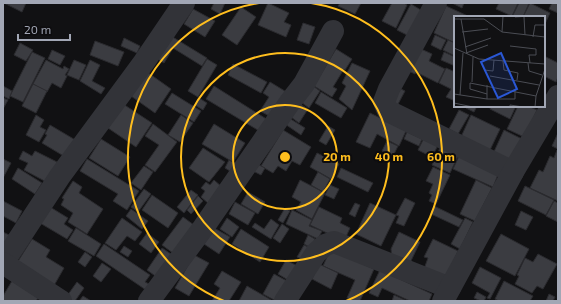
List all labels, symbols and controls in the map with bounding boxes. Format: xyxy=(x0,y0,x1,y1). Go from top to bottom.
scale bar xyxy=(18,16,70,42)
inset map xyxy=(454,16,545,107)
text: 20 m xyxy=(24,22,51,36)
text: 20 m xyxy=(323,149,351,163)
text: 40 m xyxy=(375,149,403,163)
text: 60 m xyxy=(427,149,455,163)
centre of rings xyxy=(278,150,292,164)

